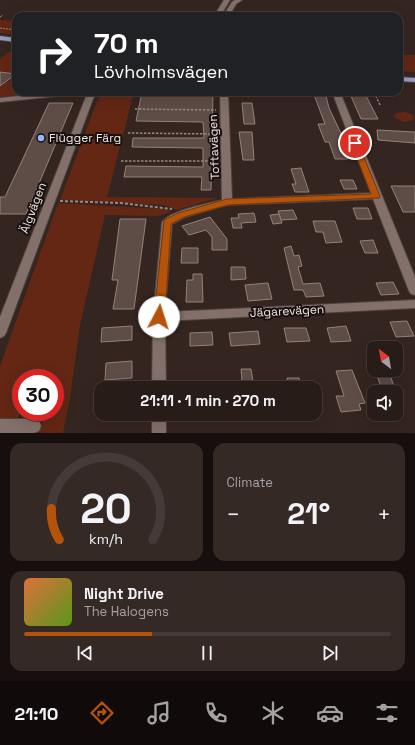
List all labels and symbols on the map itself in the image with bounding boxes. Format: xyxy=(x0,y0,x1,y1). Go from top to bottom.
street label: Toftavägen xyxy=(205,114,223,180)
pin xyxy=(338,126,372,160)
place label: Flügger Färg xyxy=(49,130,121,146)
marker: Flügger Färg xyxy=(36,133,46,143)
street label: Älgvägen xyxy=(16,180,50,236)
position arrow xyxy=(138,296,180,338)
street label: Jägarevägen xyxy=(249,301,325,321)
north arrow xyxy=(367,341,403,377)
speed limit sign: 30 xyxy=(12,369,64,421)

